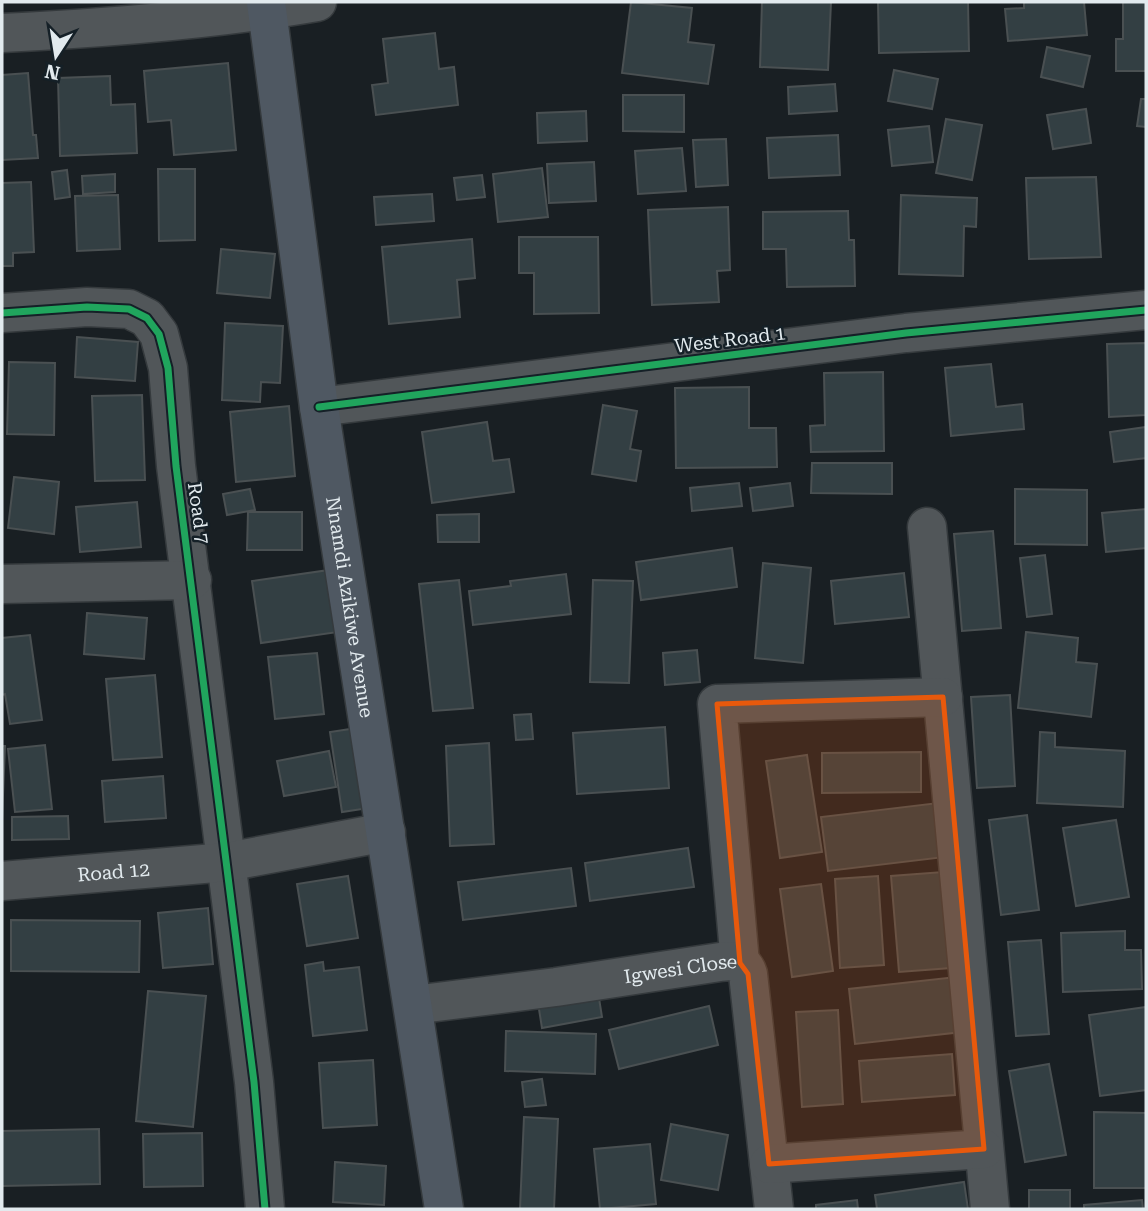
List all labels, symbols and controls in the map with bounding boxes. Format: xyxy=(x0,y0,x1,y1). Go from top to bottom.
north arrow xyxy=(21,21,91,91)
text: N xyxy=(43,59,62,85)
street label: West Road 1 xyxy=(673,321,787,358)
street label: Road 7 xyxy=(183,481,214,546)
street label: Nnamdi Azikiwe Avenue xyxy=(321,495,378,719)
street label: Road 12 xyxy=(76,858,151,887)
street label: Igwesi Close xyxy=(622,950,738,989)

